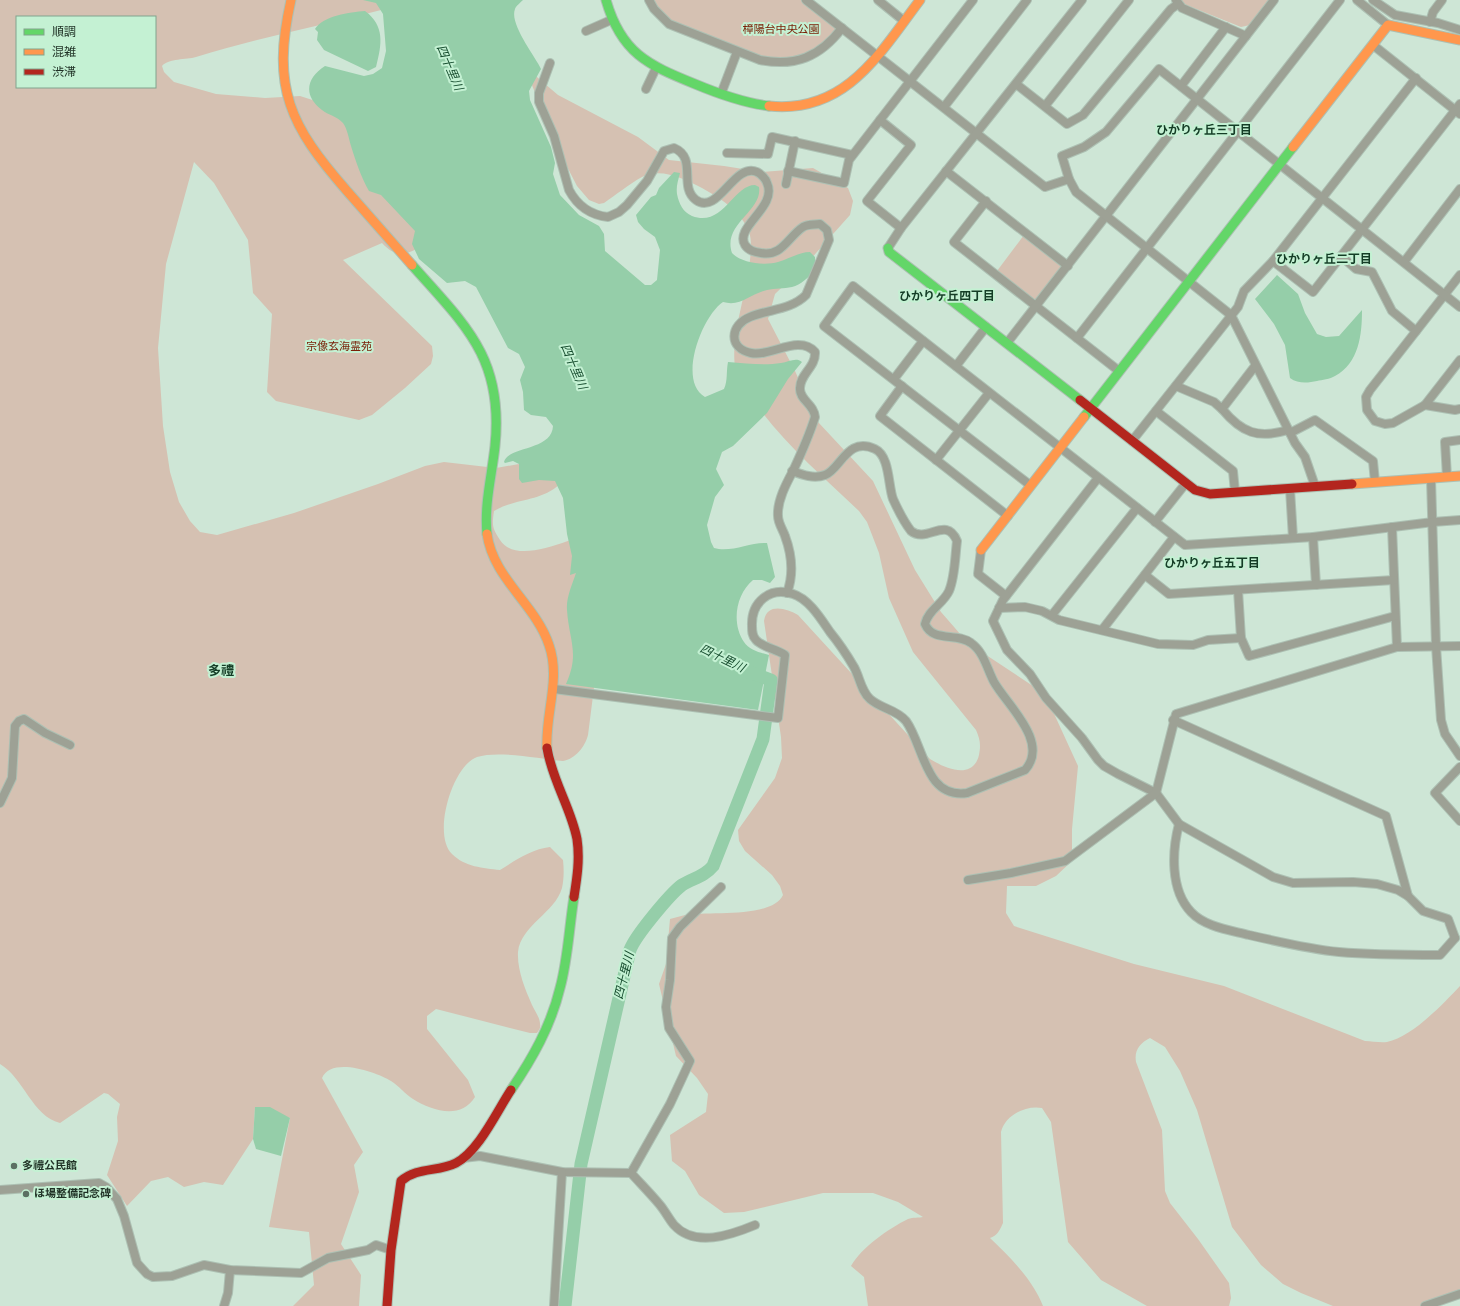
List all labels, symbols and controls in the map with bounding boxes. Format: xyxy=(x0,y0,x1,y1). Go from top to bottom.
legend xyxy=(16,16,156,88)
park label: 樟陽台中央公園 xyxy=(743,23,820,37)
text: 順調 xyxy=(52,25,76,41)
water label: 四十里川 xyxy=(432,43,467,95)
text: 混雑 xyxy=(52,45,76,61)
text: 渋滞 xyxy=(52,65,76,81)
district label: ひかりヶ丘三丁目 xyxy=(1156,123,1252,139)
district label: ひかりヶ丘二丁目 xyxy=(1276,252,1372,268)
district label: ひかりヶ丘四丁目 xyxy=(899,289,995,305)
park label: 宗像玄海霊苑 xyxy=(306,340,372,354)
water label: 四十里川 xyxy=(556,342,591,394)
district label: ひかりヶ丘五丁目 xyxy=(1164,556,1260,572)
water label: 四十里川 xyxy=(697,641,749,678)
district label: 多禮 xyxy=(208,663,234,680)
water label: 四十里川 xyxy=(611,949,639,1001)
place label: 多禮公民館 xyxy=(22,1159,77,1173)
marker: 多禮公民館 xyxy=(9,1161,19,1171)
place label: ほ場整備記念碑 xyxy=(34,1187,111,1201)
marker: ほ場整備記念碑 xyxy=(21,1189,31,1199)

